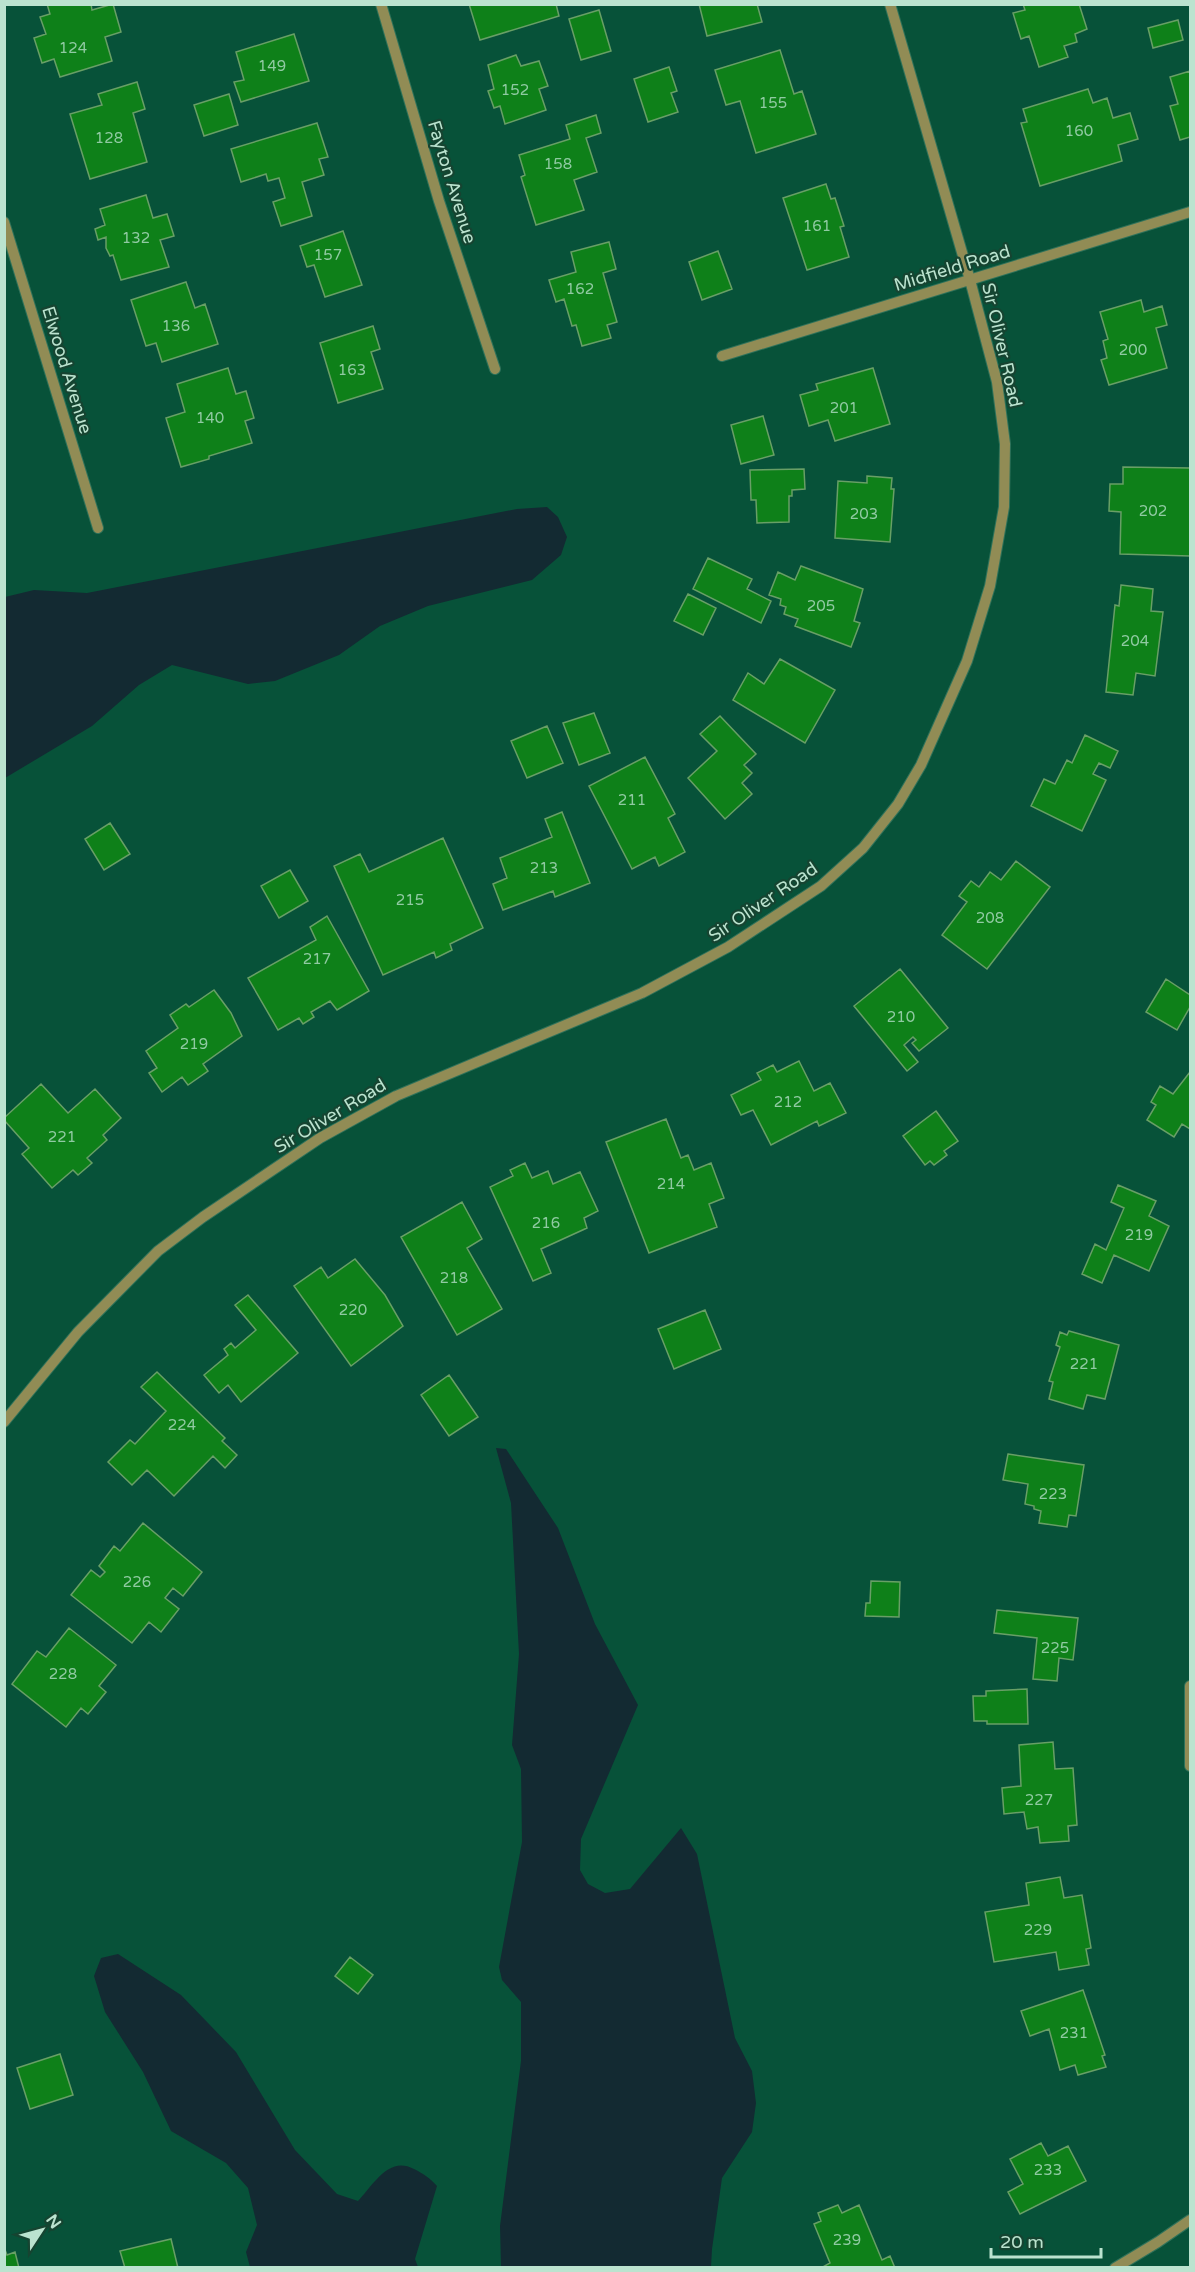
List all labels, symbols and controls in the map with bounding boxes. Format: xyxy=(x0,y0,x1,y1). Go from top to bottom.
house number: 124 xyxy=(59,39,87,57)
house number: 149 xyxy=(258,57,286,75)
house number: 152 xyxy=(501,81,529,99)
house number: 155 xyxy=(759,94,787,112)
street label: Fayton Avenue xyxy=(423,118,481,246)
house number: 160 xyxy=(1065,122,1093,140)
house number: 128 xyxy=(95,129,123,147)
house number: 158 xyxy=(544,155,572,173)
house number: 161 xyxy=(803,217,831,235)
house number: 132 xyxy=(122,229,150,247)
street label: Midfield Road xyxy=(891,240,1013,296)
house number: 157 xyxy=(314,246,342,264)
house number: 162 xyxy=(566,280,594,298)
street label: Sir Oliver Road xyxy=(977,281,1027,409)
street label: Elwood Avenue xyxy=(37,303,97,437)
house number: 136 xyxy=(162,317,190,335)
house number: 200 xyxy=(1119,341,1147,359)
house number: 163 xyxy=(338,361,366,379)
house number: 201 xyxy=(830,399,858,417)
house number: 140 xyxy=(196,409,224,427)
house number: 202 xyxy=(1139,502,1167,520)
house number: 203 xyxy=(850,505,878,523)
house number: 205 xyxy=(807,597,835,615)
house number: 204 xyxy=(1121,632,1149,650)
house number: 211 xyxy=(618,791,646,809)
street label: Sir Oliver Road xyxy=(704,857,822,947)
house number: 213 xyxy=(530,859,558,877)
house number: 215 xyxy=(396,891,424,909)
house number: 208 xyxy=(976,909,1004,927)
house number: 217 xyxy=(303,950,331,968)
house number: 210 xyxy=(887,1008,915,1026)
house number: 219 xyxy=(180,1035,208,1053)
street label: Sir Oliver Road xyxy=(270,1074,390,1158)
house number: 212 xyxy=(774,1093,802,1111)
house number: 221 xyxy=(48,1128,76,1146)
house number: 214 xyxy=(657,1175,685,1193)
house number: 216 xyxy=(532,1214,560,1232)
house number: 219 xyxy=(1125,1226,1153,1244)
house number: 218 xyxy=(440,1269,468,1287)
house number: 220 xyxy=(339,1301,367,1319)
house number: 221 xyxy=(1070,1355,1098,1373)
house number: 224 xyxy=(168,1416,196,1434)
house number: 223 xyxy=(1039,1485,1067,1503)
house number: 226 xyxy=(123,1573,151,1591)
house number: 225 xyxy=(1041,1639,1069,1657)
house number: 228 xyxy=(49,1665,77,1683)
house number: 227 xyxy=(1025,1791,1053,1809)
house number: 229 xyxy=(1024,1921,1052,1939)
house number: 231 xyxy=(1060,2024,1088,2042)
house number: 233 xyxy=(1034,2161,1062,2179)
north arrow xyxy=(12,2200,72,2260)
text: N xyxy=(41,2211,65,2233)
scale bar xyxy=(991,2221,1100,2259)
house number: 239 xyxy=(833,2231,861,2249)
text: 20 m xyxy=(1000,2231,1044,2253)

